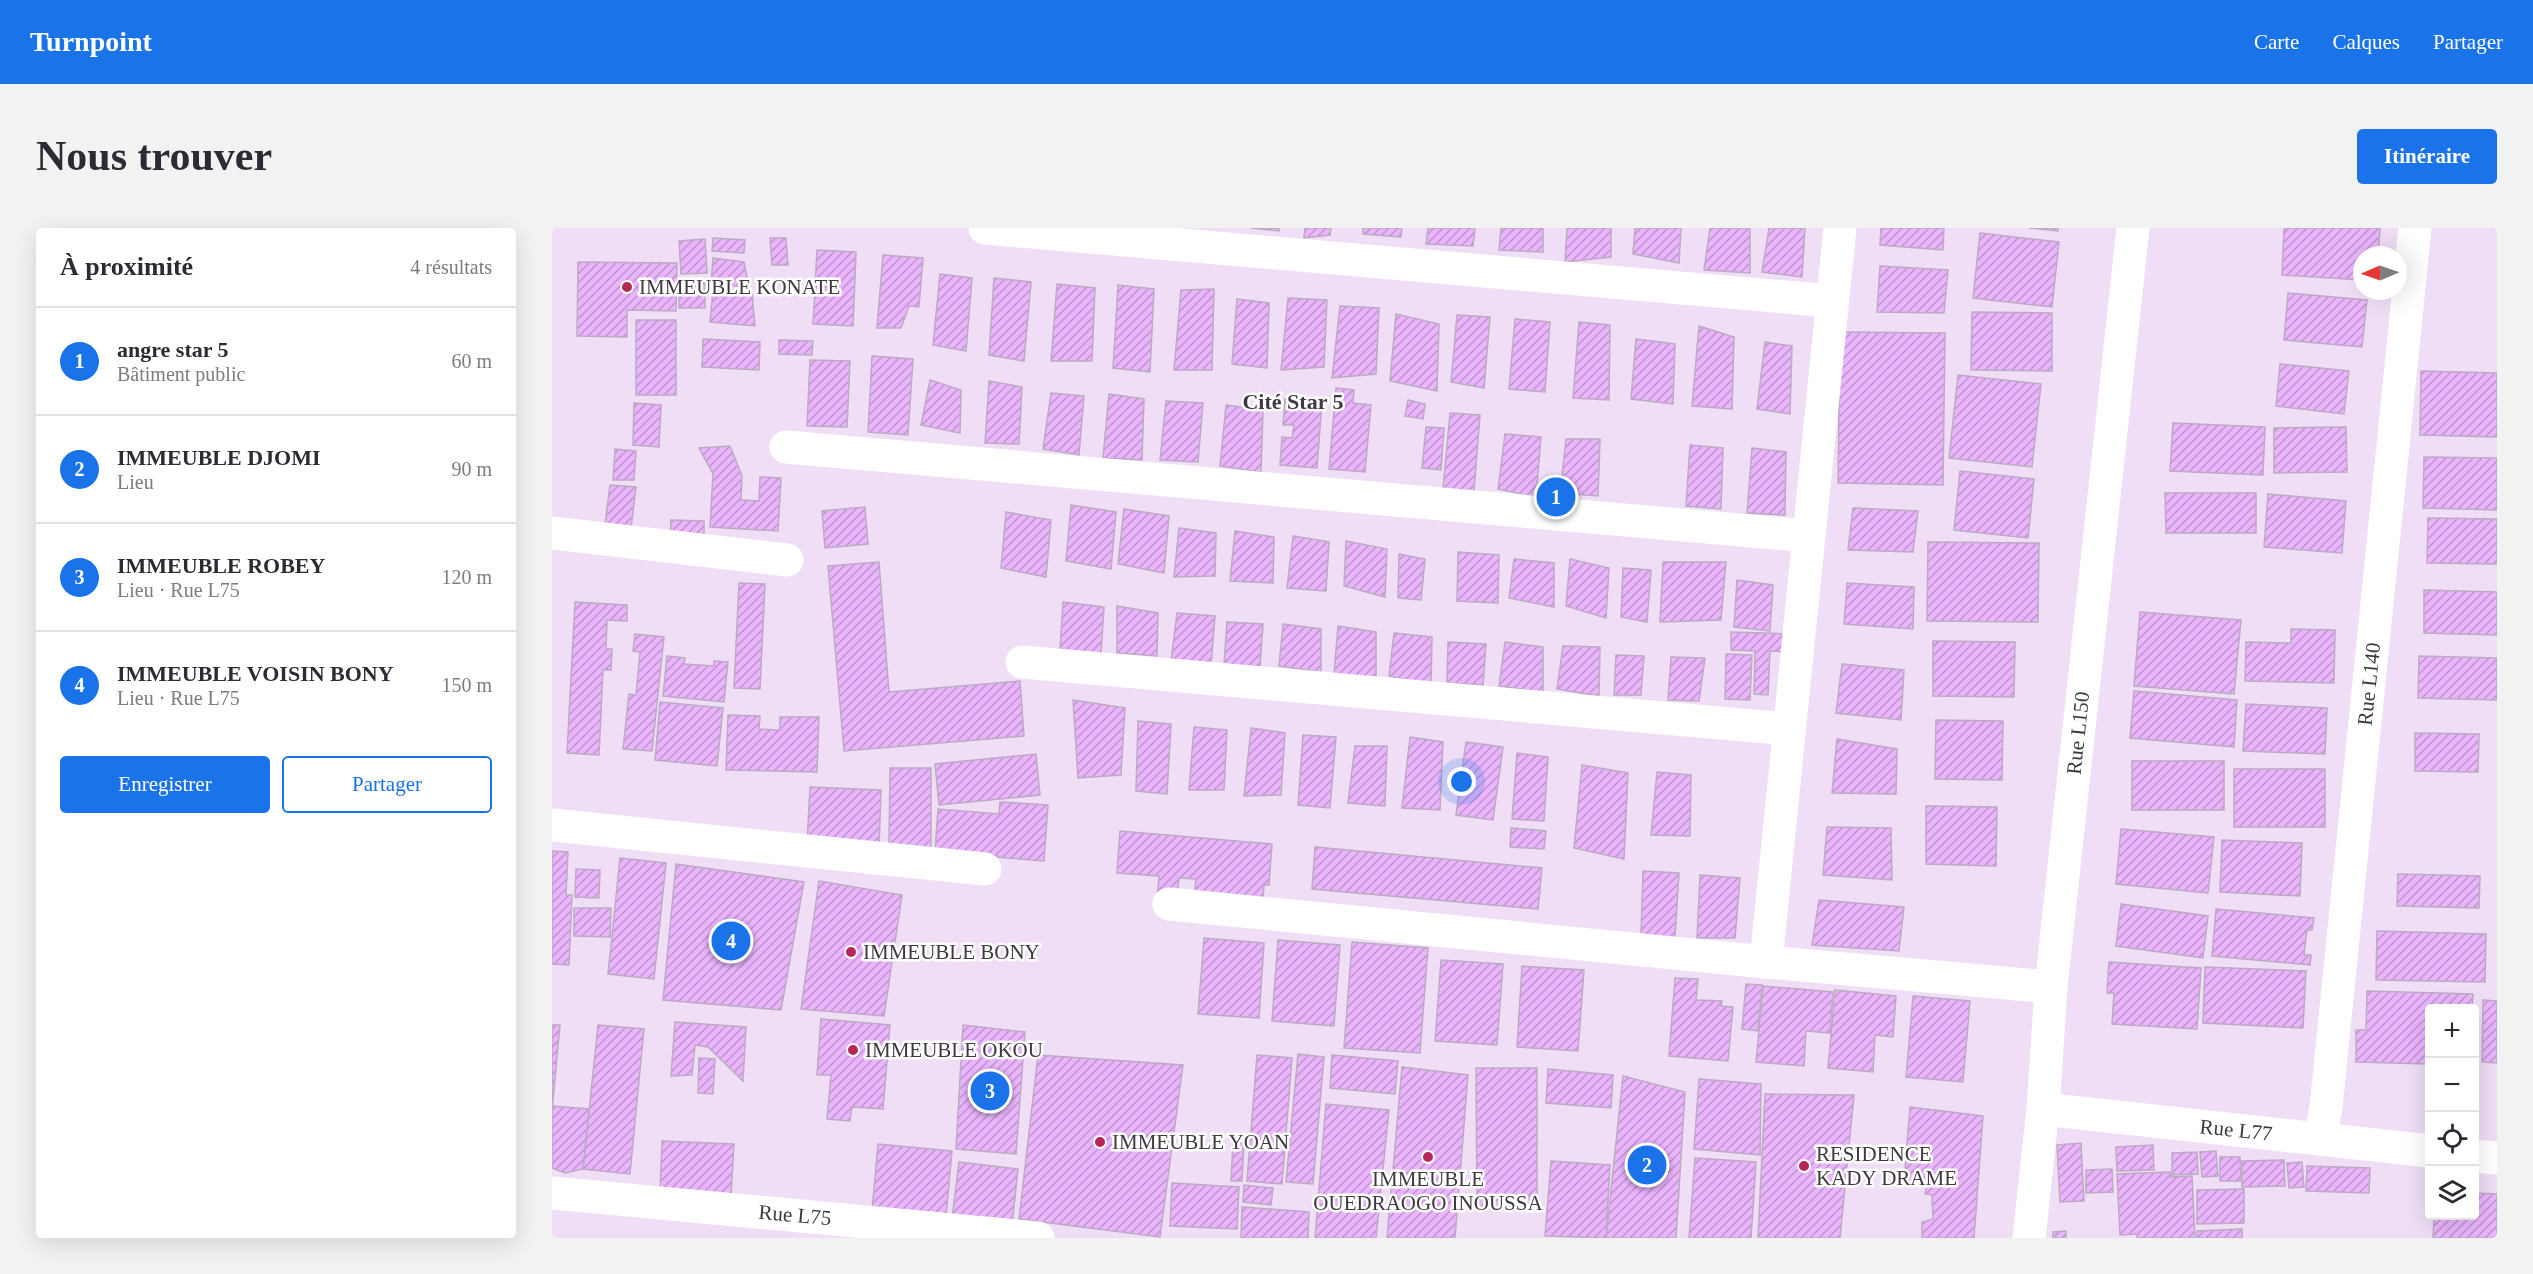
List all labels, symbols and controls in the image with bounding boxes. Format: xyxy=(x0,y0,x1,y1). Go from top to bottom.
text: Turnpoint xyxy=(30,26,152,57)
text: Carte xyxy=(2254,30,2299,54)
text: Calques xyxy=(2332,30,2400,54)
text: Partager xyxy=(2433,30,2503,54)
button: Itinéraire xyxy=(2357,129,2497,184)
text: Nous trouver xyxy=(36,133,272,179)
north arrow xyxy=(2353,246,2407,300)
text: À proximité xyxy=(60,252,193,281)
text: 4 résultats xyxy=(410,256,492,278)
place label: IMMEUBLE KONATE xyxy=(639,275,840,299)
marker: IMMEUBLE KONATE xyxy=(620,280,634,294)
text: angre star 5 xyxy=(117,337,229,362)
text: 1 xyxy=(75,350,85,372)
text: 60 m xyxy=(451,350,492,372)
text: Bâtiment public xyxy=(117,363,245,385)
district label: Cité Star 5 xyxy=(1242,389,1344,414)
text: IMMEUBLE DJOMI xyxy=(117,445,321,470)
text: 2 xyxy=(75,458,85,480)
text: 90 m xyxy=(451,458,492,480)
text: Lieu xyxy=(117,471,154,493)
pin: 1 xyxy=(1536,474,1576,520)
text: IMMEUBLE ROBEY xyxy=(117,553,325,578)
text: 3 xyxy=(75,566,85,588)
text: 120 m xyxy=(441,566,492,588)
text: Lieu · Rue L75 xyxy=(117,579,240,601)
street label: Rue L140 xyxy=(2353,641,2385,727)
text: IMMEUBLE VOISIN BONY xyxy=(117,661,394,686)
text: 4 xyxy=(75,674,85,696)
text: 150 m xyxy=(441,674,492,696)
text: Lieu · Rue L75 xyxy=(117,687,240,709)
street label: Rue L150 xyxy=(2062,690,2094,776)
button: Enregistrer xyxy=(60,756,270,813)
button: Partager xyxy=(282,756,492,813)
your location xyxy=(1447,767,1476,796)
pin: 4 xyxy=(712,918,750,964)
place label: IMMEUBLE BONY xyxy=(863,940,1040,964)
marker: IMMEUBLE BONY xyxy=(844,945,858,959)
map controls xyxy=(2425,1004,2479,1220)
button: + xyxy=(2425,1004,2479,1058)
place label: IMMEUBLE OKOU xyxy=(865,1038,1043,1062)
marker: IMMEUBLE OKOU xyxy=(846,1043,860,1057)
button: − xyxy=(2425,1058,2479,1112)
pin: 3 xyxy=(970,1068,1010,1114)
button: locate xyxy=(2425,1112,2479,1166)
street label: Rue L77 xyxy=(2198,1114,2274,1146)
place label: IMMEUBLE YOAN xyxy=(1112,1130,1289,1154)
marker: IMMEUBLE YOAN xyxy=(1093,1135,1107,1149)
pin: 2 xyxy=(1628,1142,1666,1188)
place label: RESIDENCE KADY DRAME xyxy=(1816,1142,1957,1190)
marker: IMMEUBLE OUEDRAOGO INOUSSA xyxy=(1421,1150,1435,1164)
marker: RESIDENCE KADY DRAME xyxy=(1797,1159,1811,1173)
button: layers xyxy=(2425,1166,2479,1220)
place label: IMMEUBLE OUEDRAOGO INOUSSA xyxy=(1313,1167,1543,1215)
street label: Rue L75 xyxy=(758,1200,832,1230)

